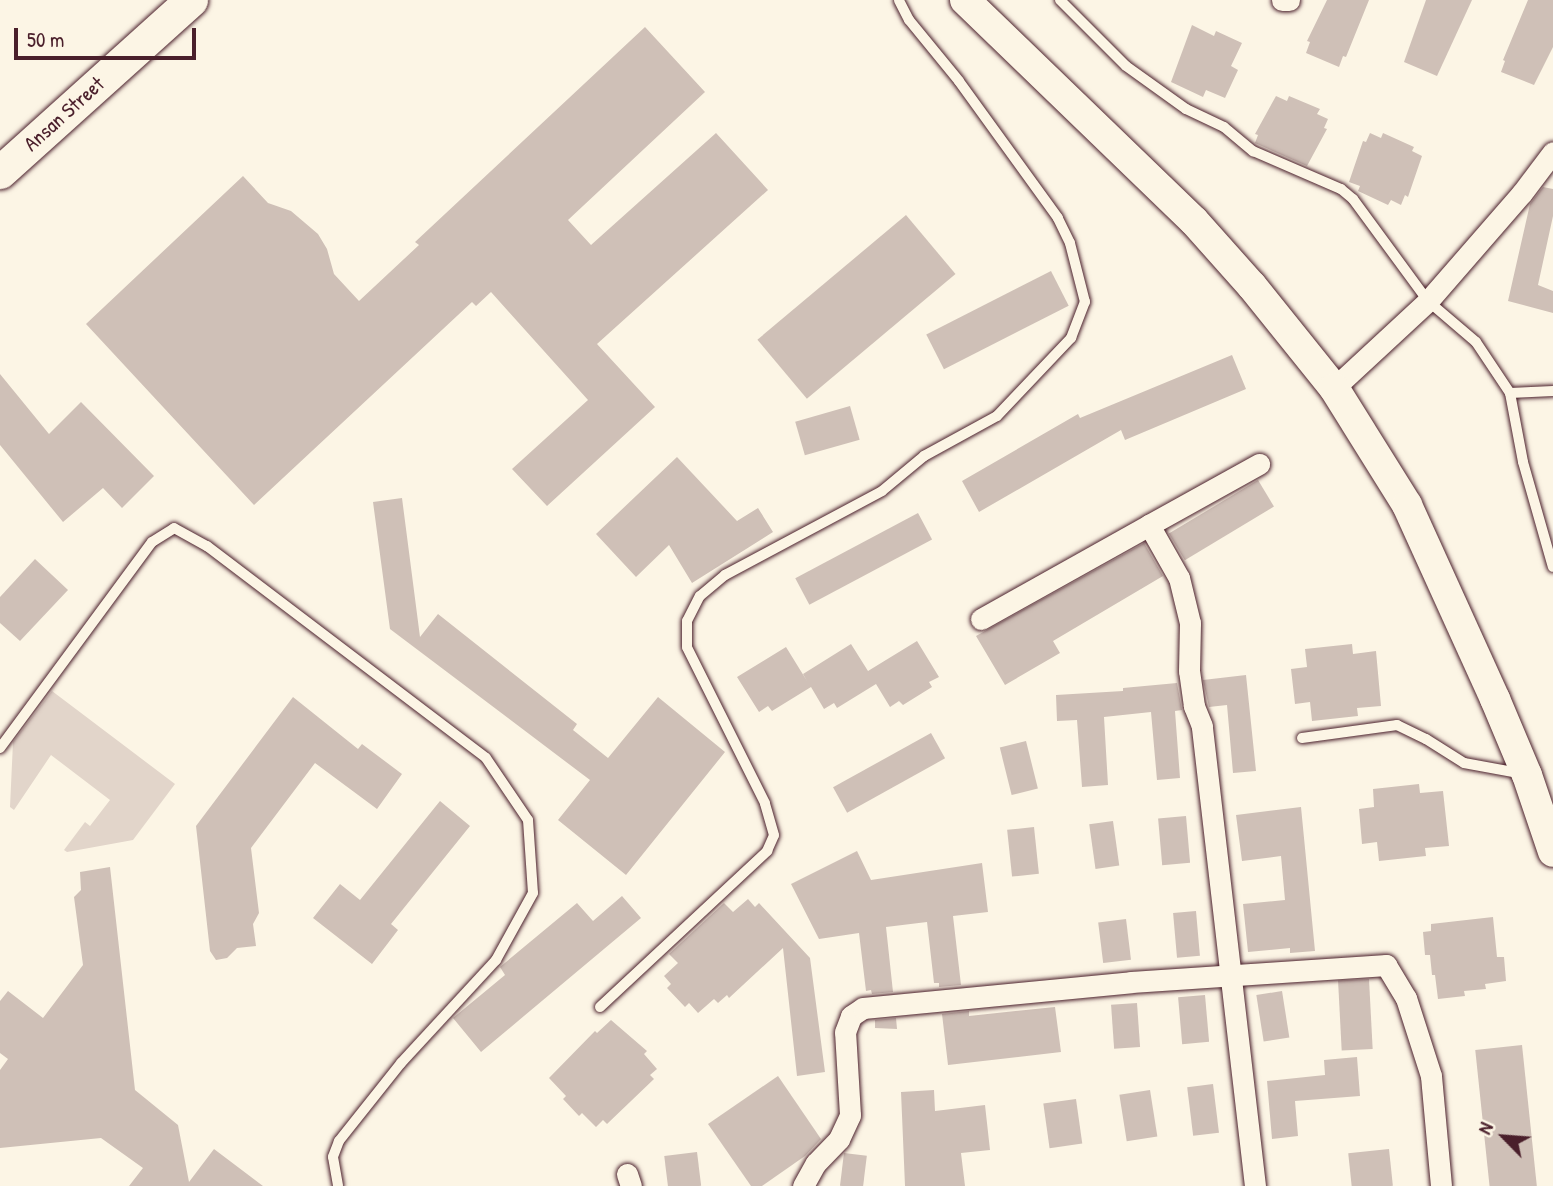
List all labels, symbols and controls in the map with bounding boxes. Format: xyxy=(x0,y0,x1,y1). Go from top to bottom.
scale bar xyxy=(18,14,200,58)
text: 50 m xyxy=(27,25,64,54)
street label: Ansan Street xyxy=(19,71,109,157)
north arrow xyxy=(1469,1102,1539,1172)
text: N xyxy=(1471,1118,1499,1138)

